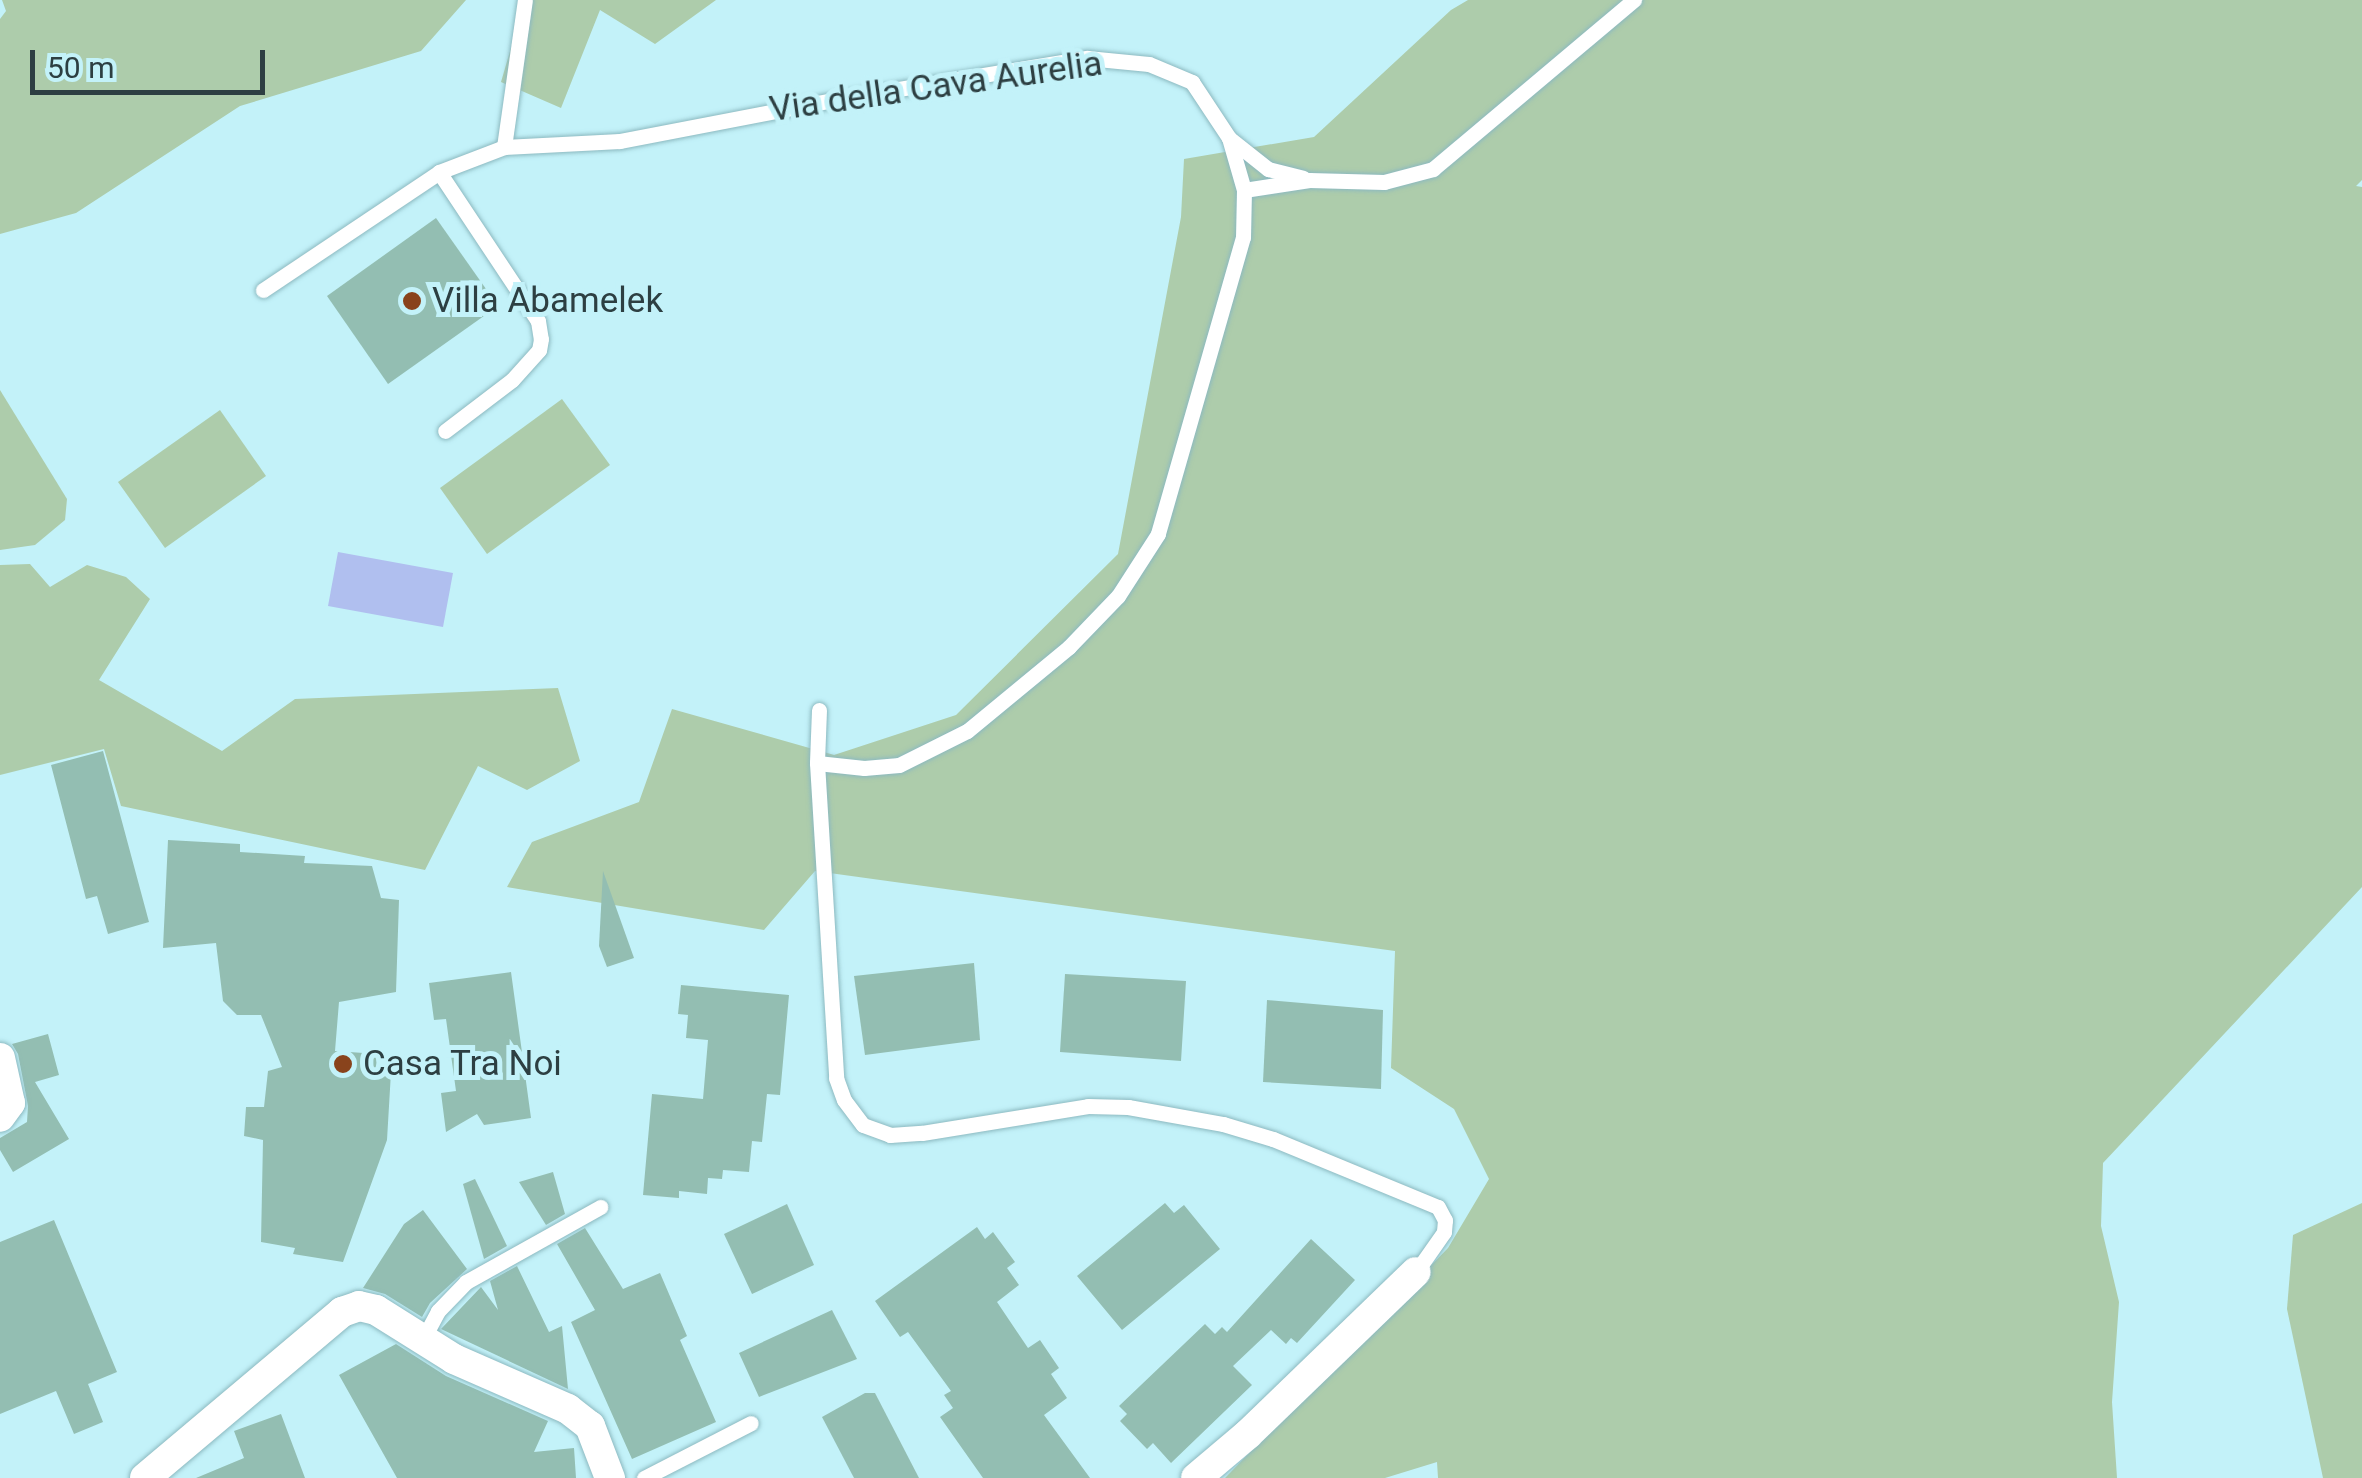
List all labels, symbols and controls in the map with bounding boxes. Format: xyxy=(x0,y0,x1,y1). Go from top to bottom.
scale bar xyxy=(35,30,270,92)
street label: Via della Cava Aurelia xyxy=(767,43,1105,131)
text: 50 m xyxy=(47,50,114,85)
place label: Villa Abamelek xyxy=(432,280,663,322)
marker: Villa Abamelek xyxy=(401,290,423,312)
place label: Casa Tra Noi xyxy=(363,1043,563,1085)
marker: Casa Tra Noi xyxy=(332,1053,354,1075)

